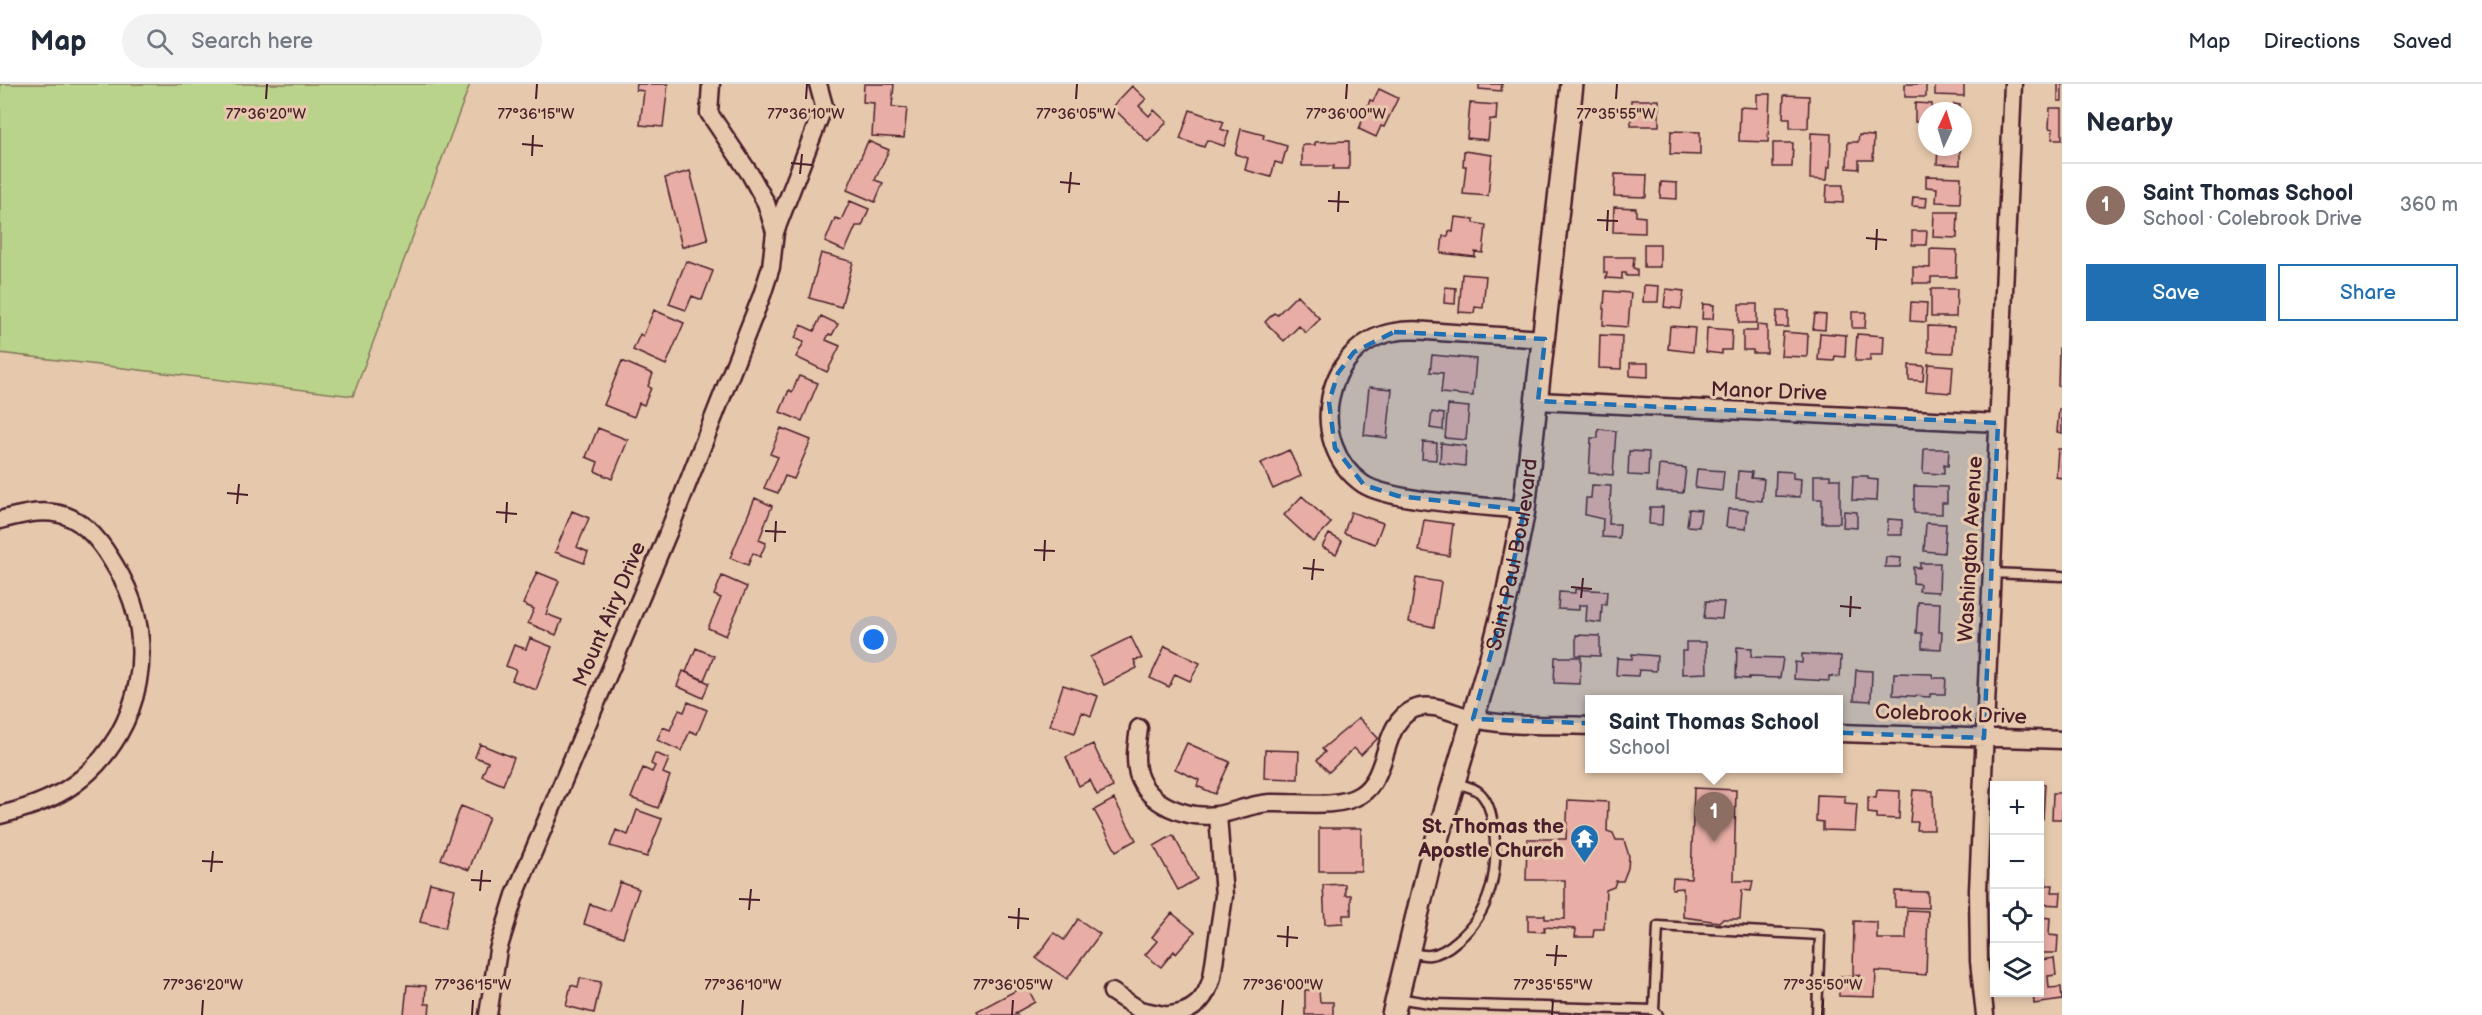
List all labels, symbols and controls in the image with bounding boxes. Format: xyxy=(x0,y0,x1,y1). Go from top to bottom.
search box xyxy=(122,14,542,68)
text: Map xyxy=(30,25,86,58)
icon: search xyxy=(143,25,176,58)
text: Search here xyxy=(191,28,313,55)
text: Map xyxy=(2188,29,2231,54)
text: Directions xyxy=(2264,29,2360,54)
text: Saved xyxy=(2393,29,2452,54)
north arrow xyxy=(1918,102,1972,156)
text: 77°36'20"W xyxy=(226,105,306,124)
text: 77°36'15"W xyxy=(497,105,575,124)
text: 77°36'10"W xyxy=(767,105,845,124)
text: 77°36'05"W xyxy=(1036,105,1116,124)
text: 77°36'00"W xyxy=(1306,105,1386,124)
text: 77°35'55"W xyxy=(1576,105,1656,124)
text: Nearby xyxy=(2086,108,2173,139)
text: Saint Thomas School xyxy=(2143,180,2353,207)
text: 1 xyxy=(2101,193,2110,217)
text: 360 m xyxy=(2400,193,2458,217)
text: School · Colebrook Drive xyxy=(2143,207,2362,231)
button: Save xyxy=(2086,264,2266,321)
button: Share xyxy=(2278,264,2458,321)
street label: Manor Drive xyxy=(1710,377,1828,406)
street label: Washington Avenue xyxy=(1953,455,1988,643)
street label: Saint Paul Boulevard xyxy=(1481,457,1543,654)
street label: Mount Airy Drive xyxy=(568,538,651,690)
your location xyxy=(859,625,888,654)
popup xyxy=(1585,695,1843,773)
street label: Colebrook Drive xyxy=(1875,699,2027,730)
text: Saint Thomas School xyxy=(1609,709,1819,736)
text: School xyxy=(1609,736,1670,760)
map controls xyxy=(1990,781,2044,997)
button: + xyxy=(1990,781,2044,835)
pin: 1 xyxy=(1694,792,1734,842)
place label: St. Thomas the Apostle Church xyxy=(1417,814,1564,863)
temple icon: St. Thomas the Apostle Church xyxy=(1569,822,1601,864)
button: − xyxy=(1990,835,2044,889)
button: locate xyxy=(1990,889,2044,943)
button: layers xyxy=(1990,943,2044,997)
text: 77°36'20"W xyxy=(163,976,243,995)
text: 77°36'15"W xyxy=(434,976,512,995)
text: 77°36'10"W xyxy=(704,976,782,995)
text: 77°36'05"W xyxy=(973,976,1053,995)
text: 77°36'00"W xyxy=(1243,976,1323,995)
text: 77°35'55"W xyxy=(1513,976,1593,995)
text: 77°35'50"W xyxy=(1783,976,1863,995)

